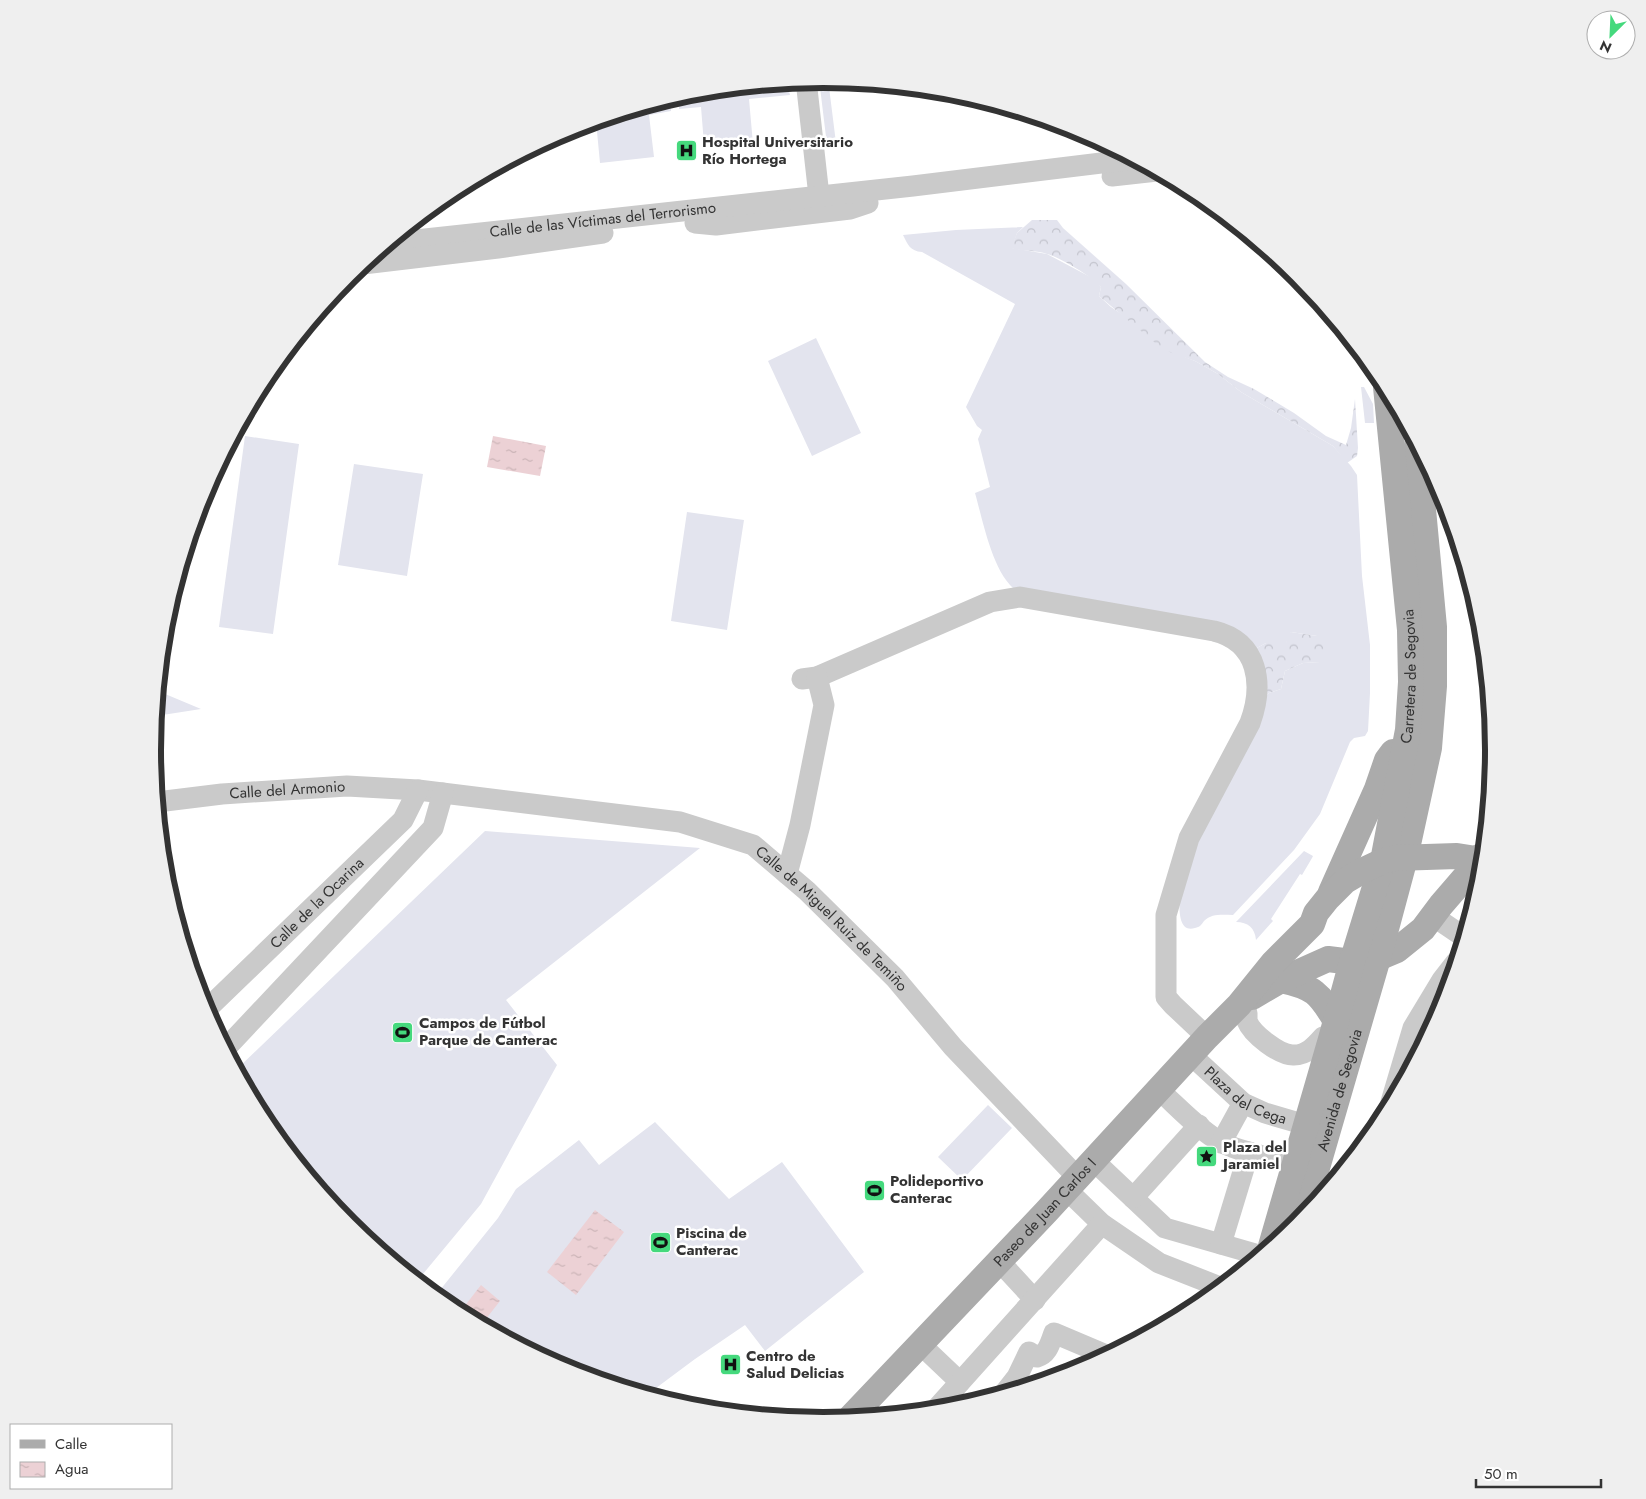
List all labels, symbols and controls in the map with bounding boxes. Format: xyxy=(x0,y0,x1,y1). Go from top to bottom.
north arrow xyxy=(1586,10,1636,60)
text: N xyxy=(1597,35,1615,58)
place label: Hospital Universitario Río Hortega xyxy=(702,131,853,170)
hospital icon: Hospital Universitario Río Hortega xyxy=(674,139,698,163)
street label: Calle de las Víctimas del Terrorismo xyxy=(488,196,717,243)
street label: Carretera de Segovia xyxy=(1395,608,1422,745)
street label: Calle del Armonio xyxy=(229,775,346,804)
street label: Calle de Miguel Ruiz de Temiño xyxy=(751,841,913,996)
street label: Calle de la Ocarina xyxy=(265,852,369,954)
place label: Campos de Fútbol Parque de Canterac xyxy=(419,1012,558,1051)
sports icon: Campos de Fútbol Parque de Canterac xyxy=(391,1020,415,1044)
street label: Avenida de Segovia xyxy=(1311,1026,1368,1154)
street label: Plaza del Cega xyxy=(1199,1061,1289,1130)
place label: Plaza del Jaramiel xyxy=(1220,1136,1287,1175)
place icon: Plaza del Jaramiel xyxy=(1195,1144,1219,1168)
street label: Paseo de Juan Carlos I xyxy=(988,1153,1102,1272)
place label: Polideportivo Canterac xyxy=(890,1170,984,1209)
sports icon: Polideportivo Canterac xyxy=(862,1178,886,1202)
place label: Piscina de Canterac xyxy=(676,1222,747,1261)
sports icon: Piscina de Canterac xyxy=(648,1230,672,1254)
place label: Centro de Salud Delicias xyxy=(746,1345,844,1384)
hospital icon: Centro de Salud Delicias xyxy=(718,1353,742,1377)
legend xyxy=(10,1424,172,1489)
text: Calle xyxy=(55,1433,87,1455)
scale bar xyxy=(1476,1456,1601,1488)
text: Agua xyxy=(55,1458,89,1480)
text: 50 m xyxy=(1484,1463,1518,1485)

